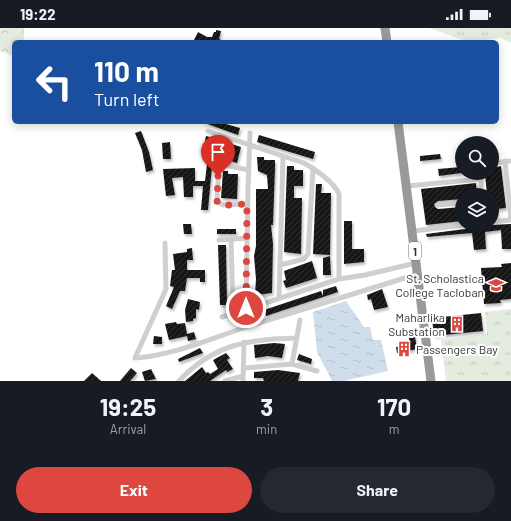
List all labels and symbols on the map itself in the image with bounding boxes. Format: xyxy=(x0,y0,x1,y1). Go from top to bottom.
pin xyxy=(201,135,235,176)
road number: 1 xyxy=(409,242,421,260)
place label: St. Scholastica College Tacloban xyxy=(396,271,484,299)
school or university icon: St. Scholastica College Tacloban xyxy=(487,276,505,294)
position arrow xyxy=(225,287,267,329)
place label: Maharlika Substation xyxy=(388,310,445,338)
building icon: Maharlika Substation xyxy=(448,315,466,333)
building icon: Passengers Bay xyxy=(395,340,413,358)
place label: Passengers Bay xyxy=(416,342,498,356)

